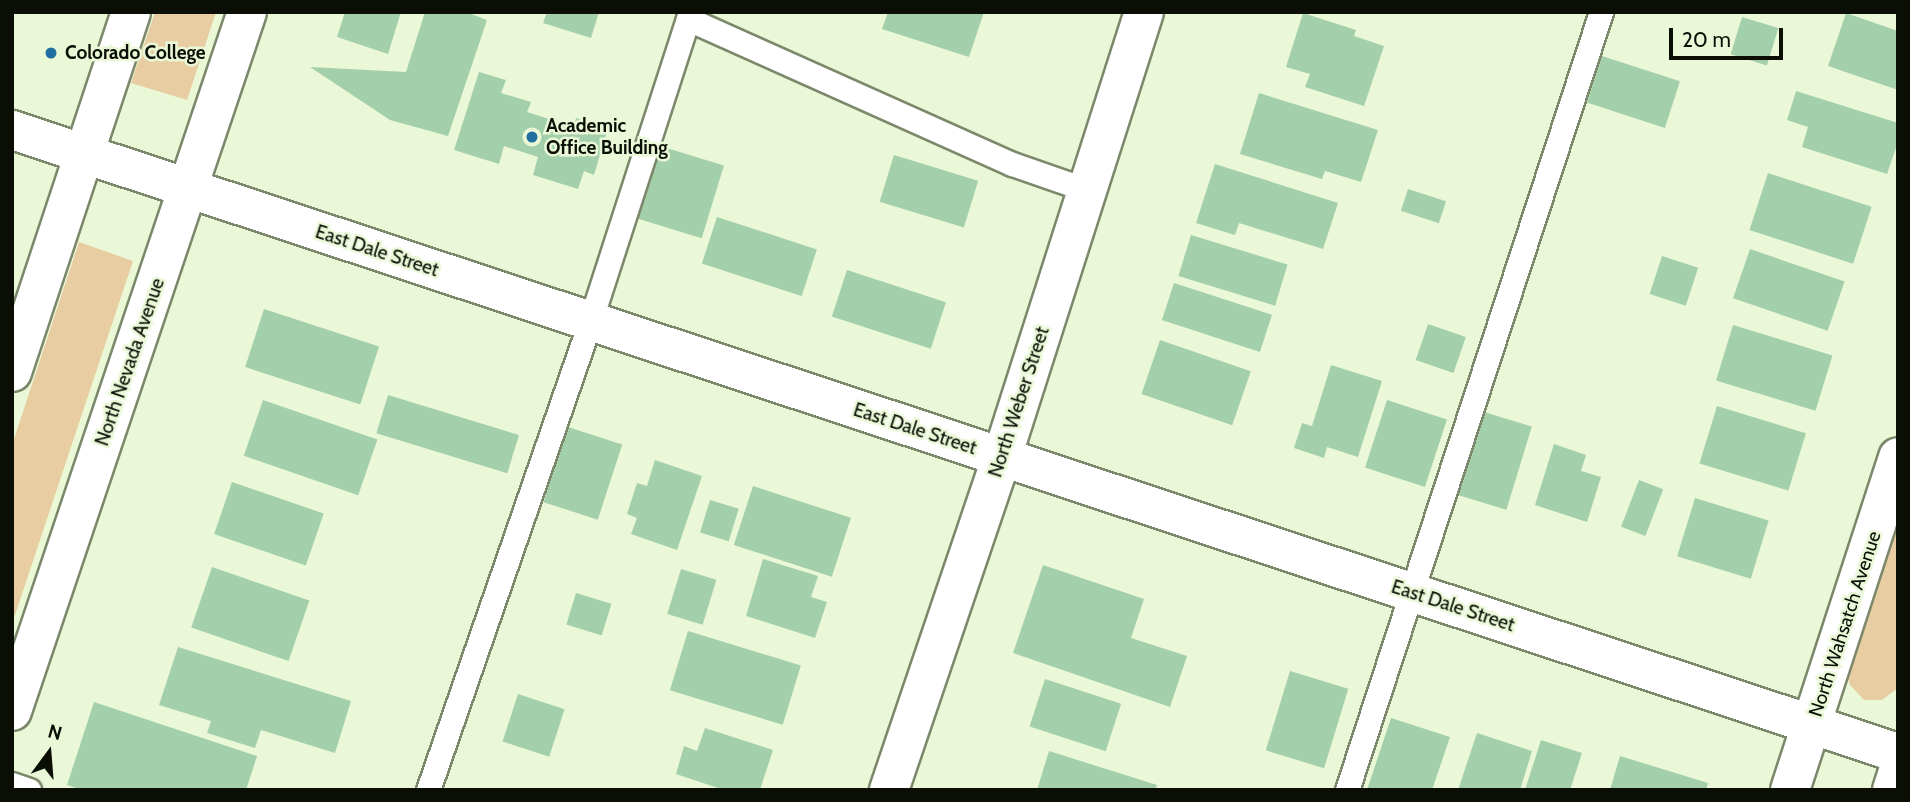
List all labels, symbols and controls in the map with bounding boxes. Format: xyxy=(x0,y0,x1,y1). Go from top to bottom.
scale bar xyxy=(1672,14,1786,58)
text: 20 m xyxy=(1682,27,1731,52)
place label: Colorado College xyxy=(65,42,206,64)
marker: Colorado College xyxy=(43,45,59,61)
place label: Academic Office Building xyxy=(546,115,668,159)
marker: Academic Office Building xyxy=(524,129,540,145)
street label: East Dale Street xyxy=(313,220,441,282)
street label: North Nevada Avenue xyxy=(91,275,169,449)
street label: North Weber Street xyxy=(984,324,1054,480)
street label: East Dale Street xyxy=(851,398,979,460)
street label: North Wahsatch Avenue xyxy=(1804,528,1886,720)
street label: East Dale Street xyxy=(1389,575,1517,637)
north arrow xyxy=(14,718,84,788)
text: N xyxy=(45,719,65,745)

